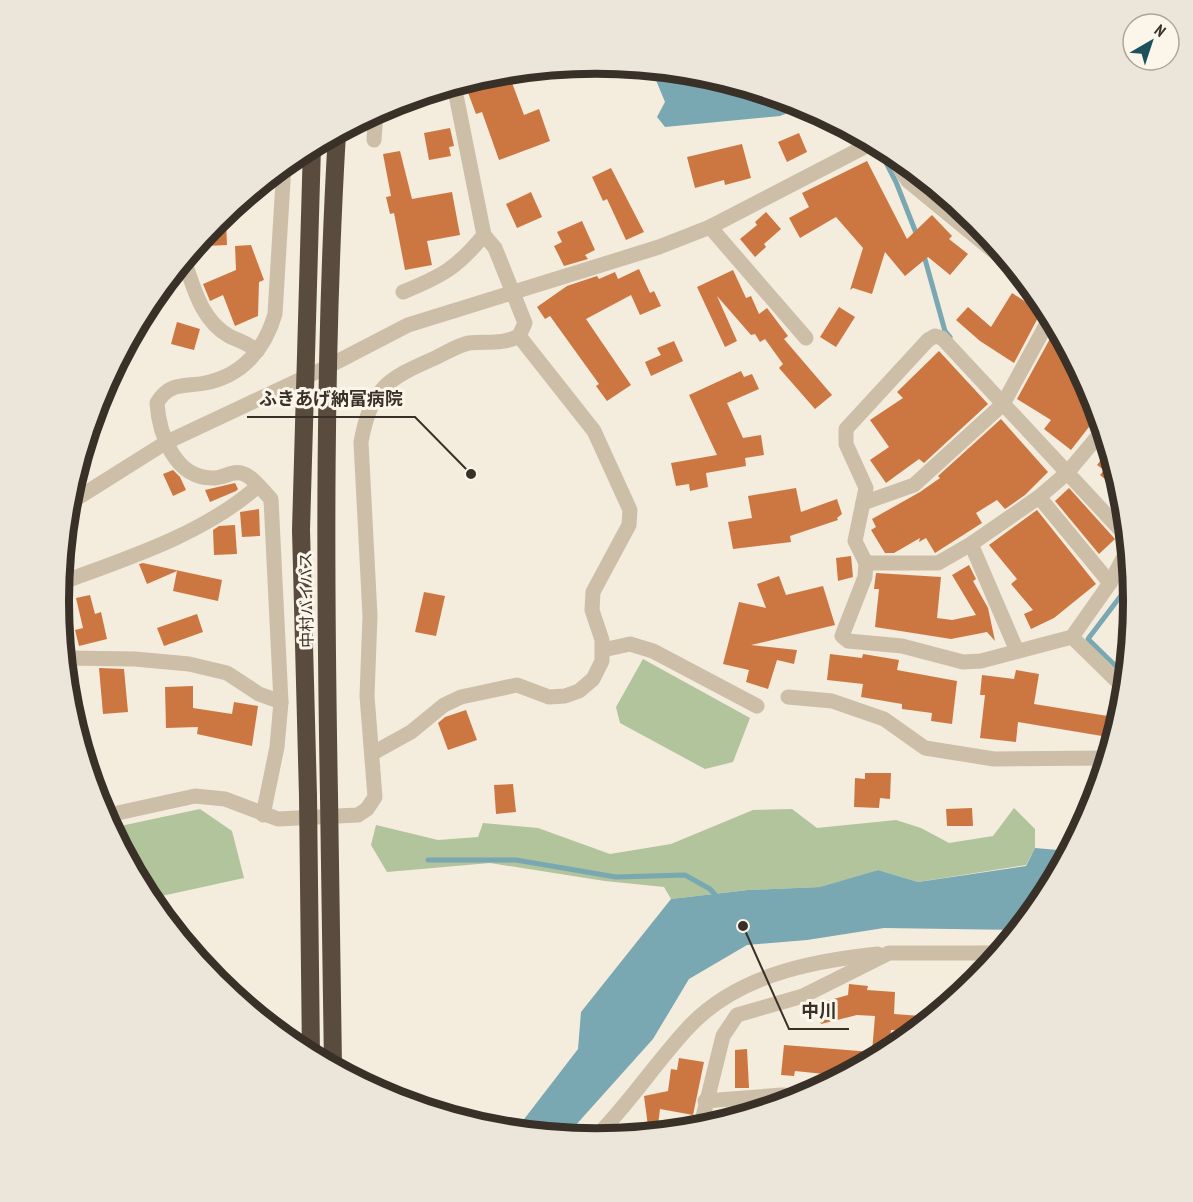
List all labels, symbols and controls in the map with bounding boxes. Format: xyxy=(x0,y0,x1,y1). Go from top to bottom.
north arrow xyxy=(1121,12,1181,72)
text: N xyxy=(1151,20,1170,41)
callout: ふきあげ納富病院 xyxy=(247,381,415,417)
text: ふきあげ納富病院 xyxy=(259,387,403,410)
street label: 中村バイパス xyxy=(295,552,317,648)
callout: 中川 xyxy=(789,993,849,1029)
text: 中川 xyxy=(801,999,837,1022)

